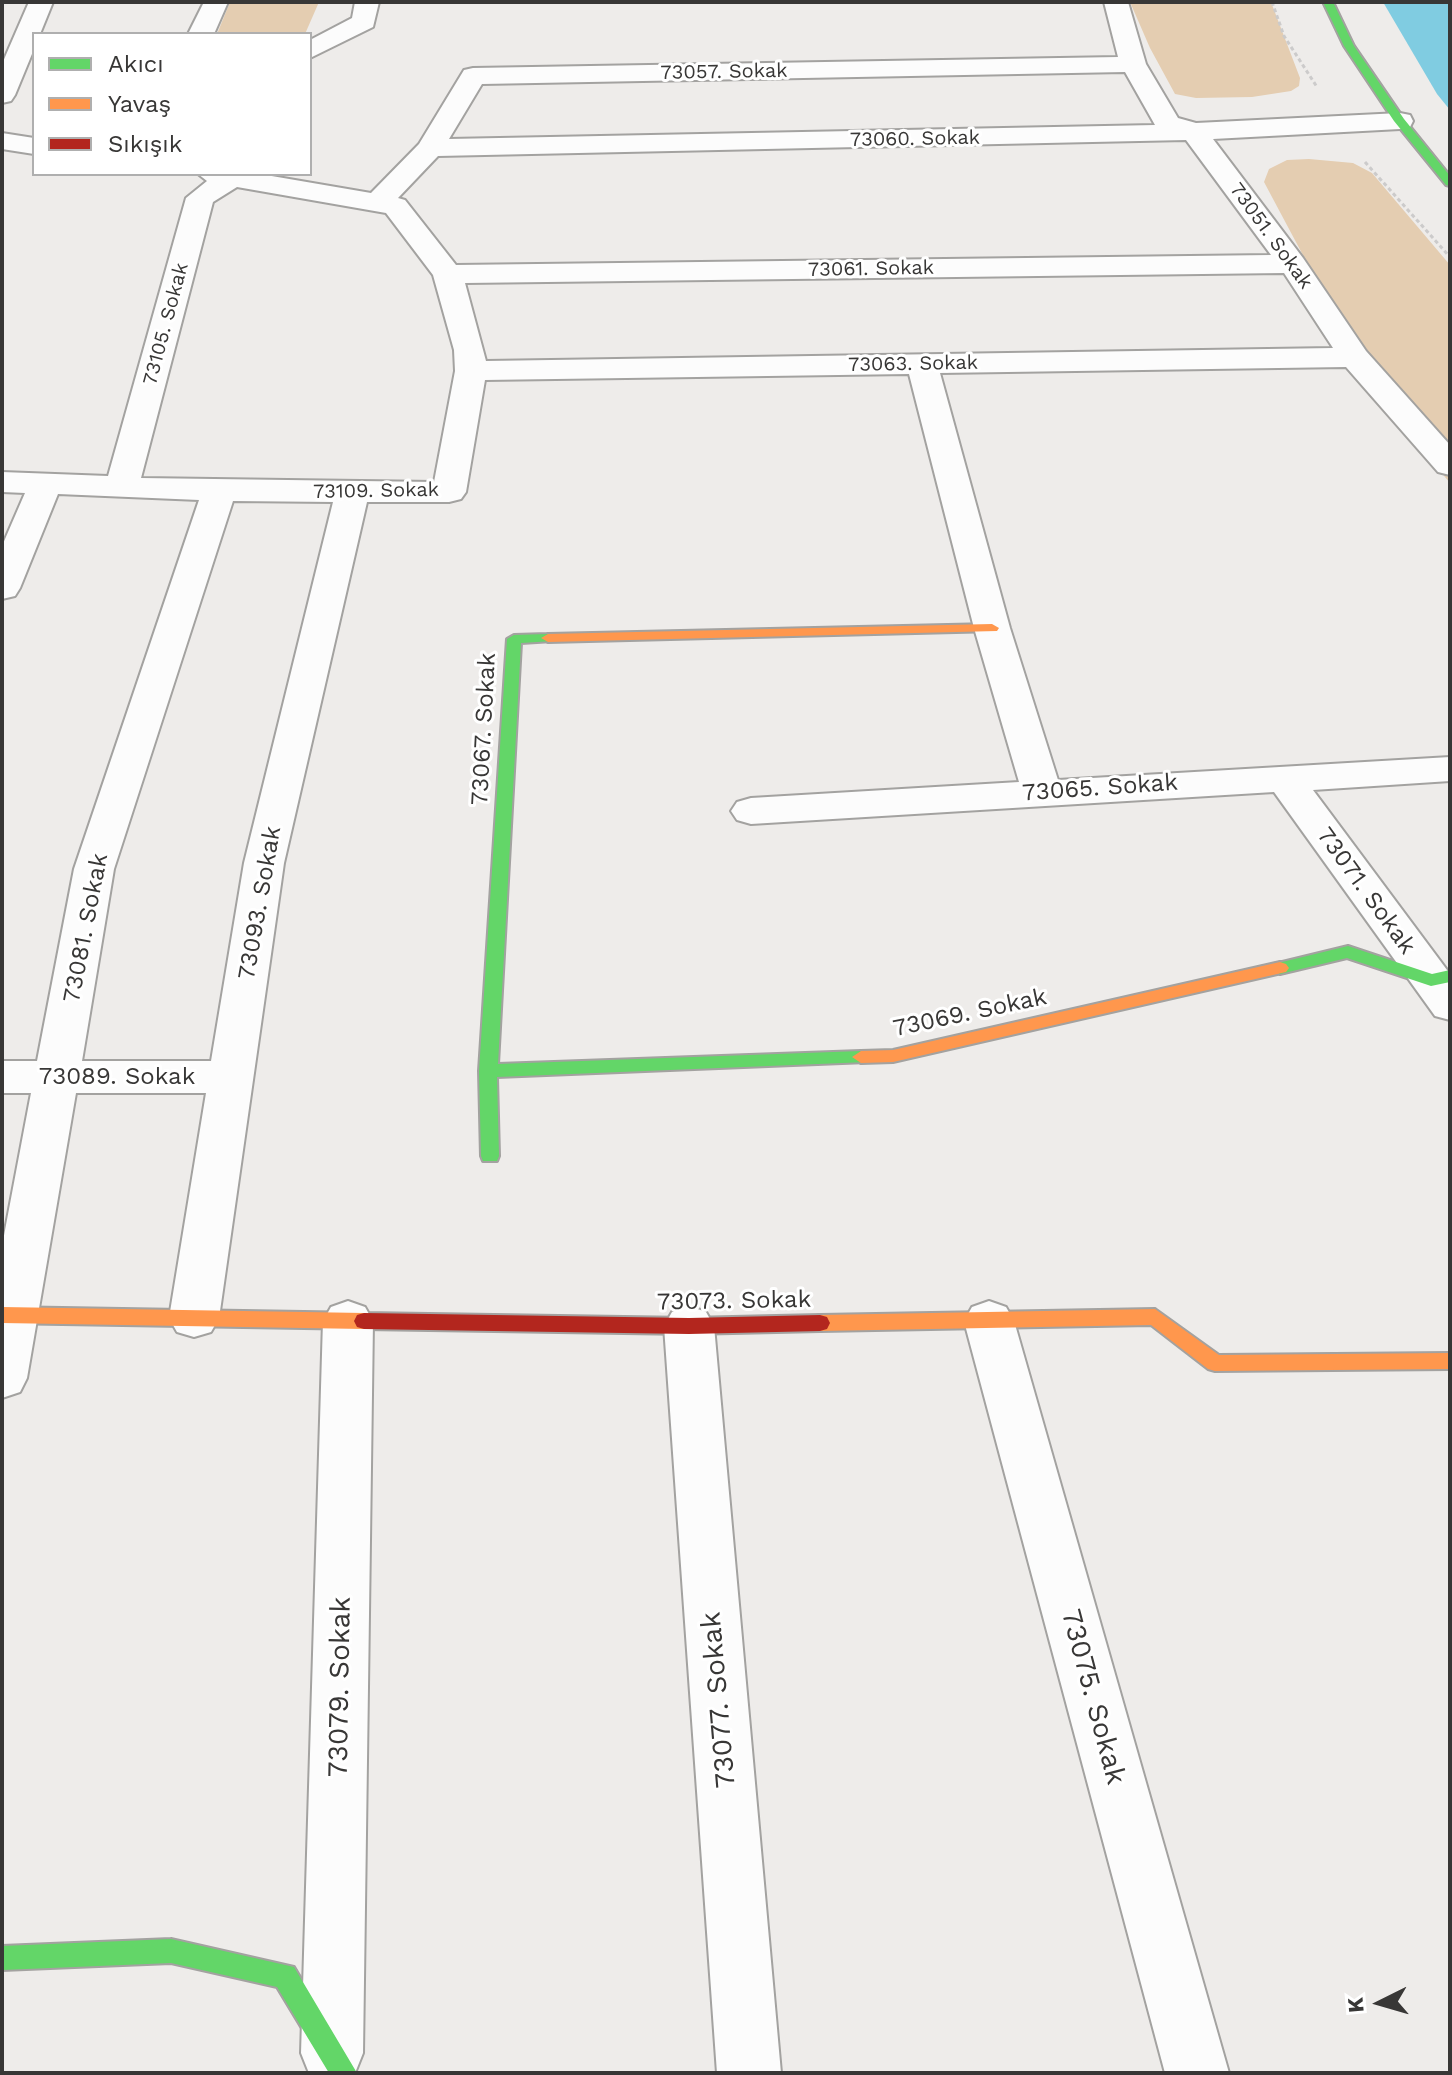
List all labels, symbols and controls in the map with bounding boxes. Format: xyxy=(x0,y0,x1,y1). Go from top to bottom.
legend xyxy=(32,32,312,176)
text: Akıcı xyxy=(108,50,164,78)
street label: 73057. Sokak xyxy=(660,59,788,85)
text: Yavaş xyxy=(108,90,171,118)
street label: 73060. Sokak xyxy=(850,126,980,152)
text: Sıkışık xyxy=(108,130,182,158)
street label: 73051. Sokak xyxy=(1224,178,1318,294)
street label: 73061. Sokak xyxy=(808,256,934,282)
street label: 73105. Sokak xyxy=(138,260,194,388)
street label: 73063. Sokak xyxy=(848,351,978,377)
street label: 73109. Sokak xyxy=(313,478,439,504)
street label: 73067. Sokak xyxy=(466,652,502,806)
street label: 73065. Sokak xyxy=(1021,768,1179,808)
street label: 73071. Sokak xyxy=(1310,822,1422,960)
street label: 73093. Sokak xyxy=(232,824,288,982)
street label: 73081. Sokak xyxy=(57,851,115,1005)
street label: 73069. Sokak xyxy=(891,983,1049,1043)
street label: 73089. Sokak xyxy=(39,1063,195,1091)
street label: 73073. Sokak xyxy=(657,1285,811,1317)
street label: 73079. Sokak xyxy=(322,1596,358,1778)
street label: 73075. Sokak xyxy=(1053,1606,1133,1788)
street label: 73077. Sokak xyxy=(695,1611,743,1789)
north arrow xyxy=(1340,1963,1420,2043)
text: K xyxy=(1342,1996,1369,2014)

